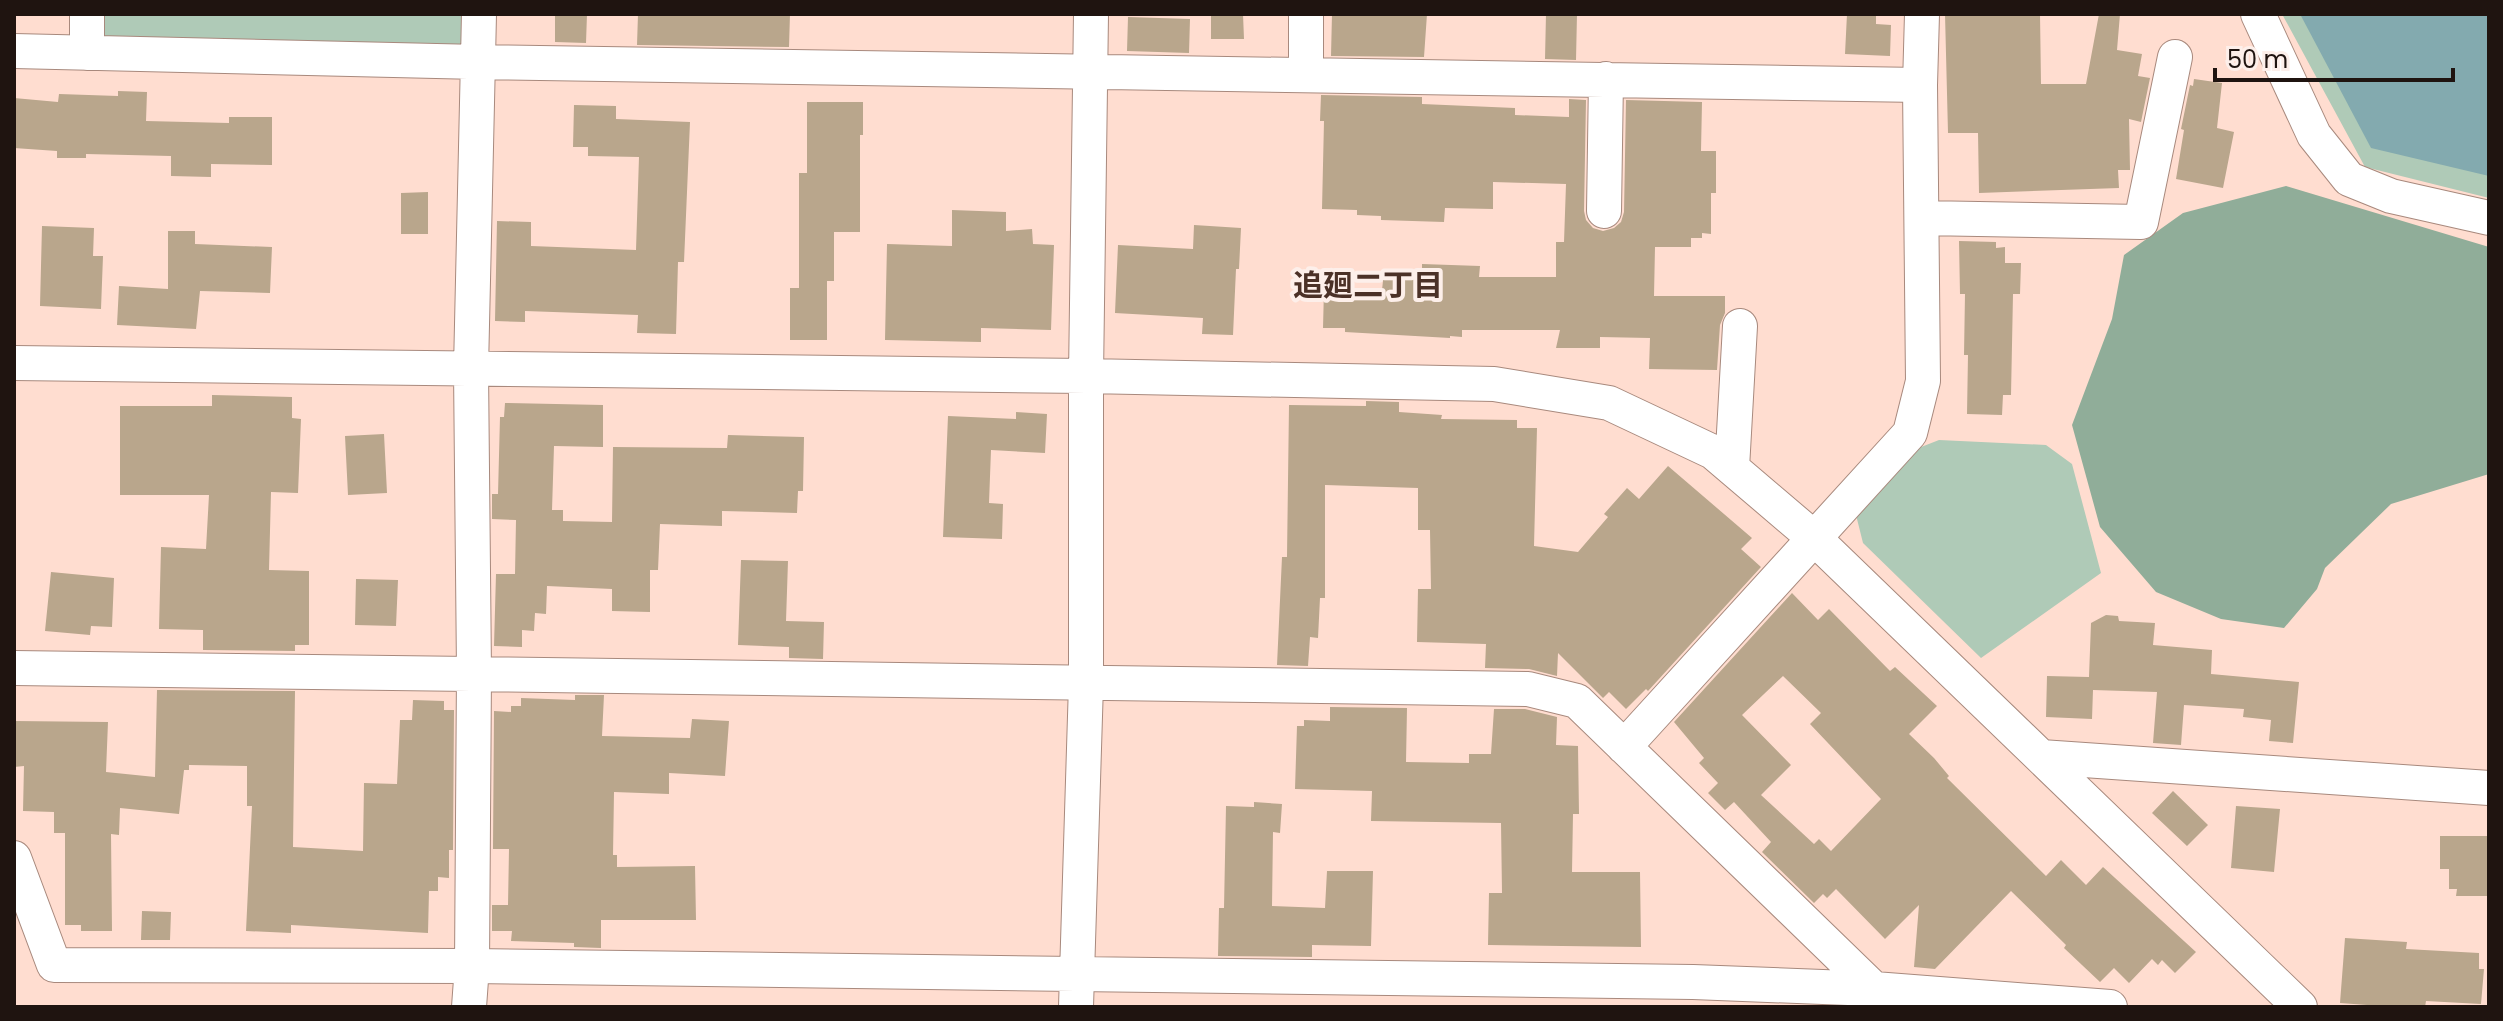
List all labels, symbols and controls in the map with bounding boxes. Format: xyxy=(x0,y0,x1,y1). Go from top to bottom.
scale bar xyxy=(2215,32,2453,82)
text: 50 m xyxy=(2227,43,2288,76)
district label: 追廻二丁目 xyxy=(1293,264,1443,307)

